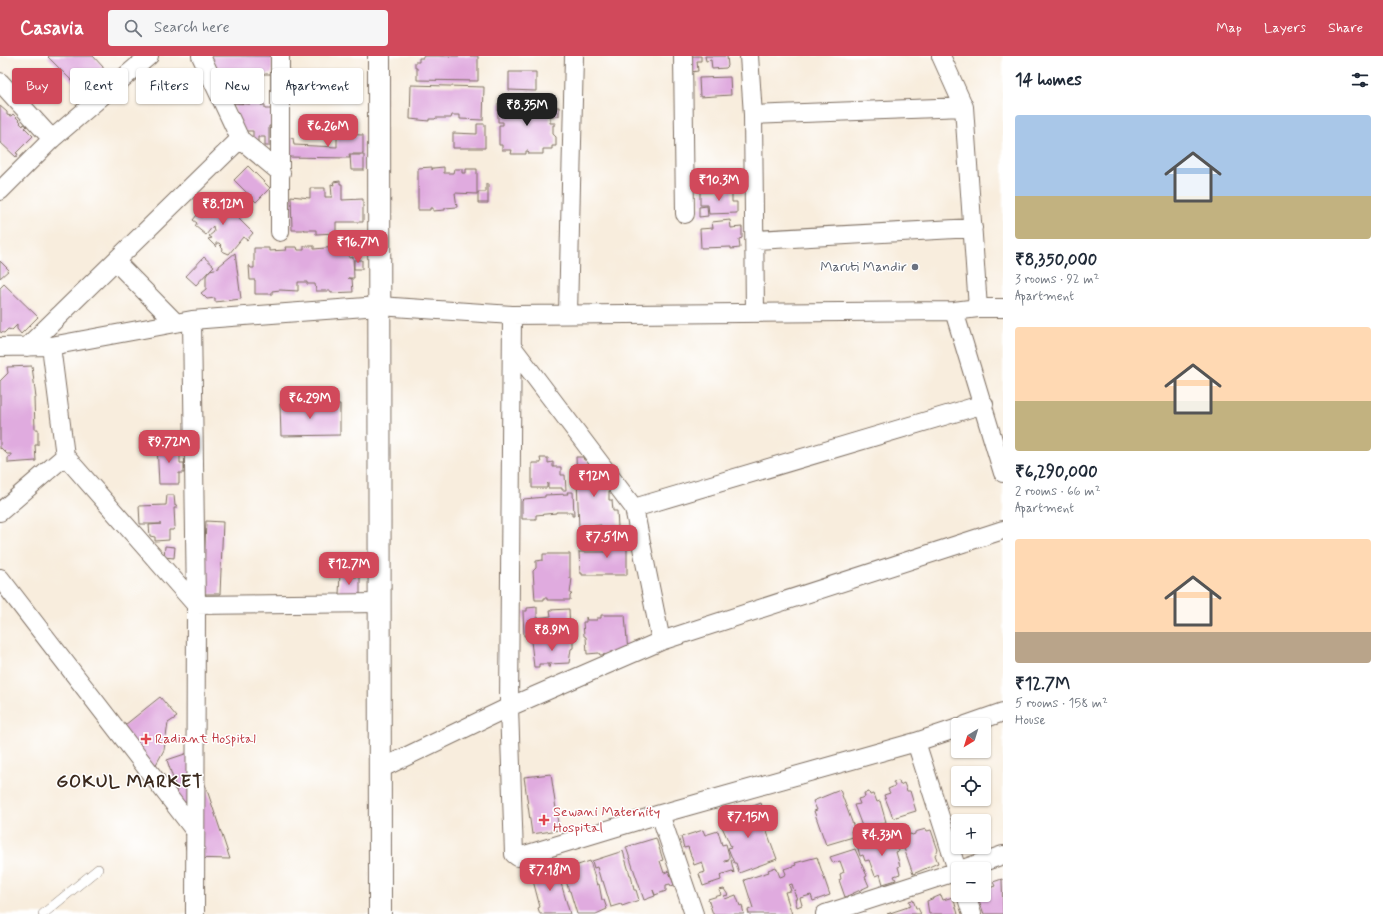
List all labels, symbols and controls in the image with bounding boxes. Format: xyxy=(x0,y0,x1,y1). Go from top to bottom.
search box xyxy=(108,10,388,46)
text: Casavia xyxy=(20,16,84,41)
icon: search xyxy=(122,17,144,39)
text: Search here xyxy=(154,18,229,38)
text: Map xyxy=(1216,19,1242,37)
text: Layers xyxy=(1264,19,1306,37)
text: Share xyxy=(1328,19,1363,37)
chip: Buy xyxy=(12,68,62,104)
chip: Rent xyxy=(70,68,128,104)
chip: Filters xyxy=(136,68,203,104)
chip: New xyxy=(211,68,264,104)
chip: Apartment xyxy=(272,68,363,104)
text: 14 homes xyxy=(1015,69,1082,91)
icon: filters xyxy=(1349,69,1371,91)
pin: ₹8.35M xyxy=(494,93,560,127)
text: ₹8.35M xyxy=(506,97,548,114)
pin: ₹6.26M xyxy=(295,114,361,148)
text: ₹6.26M xyxy=(307,118,349,135)
icon: home xyxy=(1157,141,1229,213)
pin: ₹10.3M xyxy=(686,168,752,202)
text: ₹10.3M xyxy=(699,172,739,189)
pin: ₹8.12M xyxy=(190,192,256,226)
text: ₹8.12M xyxy=(202,196,244,213)
pin: ₹16.7M xyxy=(325,230,391,264)
text: ₹16.7M xyxy=(337,234,379,251)
text: ₹8,350,000 xyxy=(1015,249,1097,271)
place label: Maruti Mandir xyxy=(820,258,907,276)
marker: Maruti Mandir xyxy=(910,262,920,272)
text: 3 rooms · 92 m² xyxy=(1015,271,1099,288)
text: Apartment xyxy=(1015,288,1074,305)
icon: home xyxy=(1157,353,1229,425)
pin: ₹6.29M xyxy=(277,386,343,420)
text: ₹6.29M xyxy=(289,390,331,407)
pin: ₹9.72M xyxy=(136,430,202,464)
text: ₹9.72M xyxy=(148,434,190,451)
text: ₹6,290,000 xyxy=(1015,461,1098,483)
pin: ₹12M xyxy=(570,464,618,498)
text: ₹12M xyxy=(578,468,610,485)
text: 2 rooms · 66 m² xyxy=(1015,483,1100,500)
text: Apartment xyxy=(1015,500,1074,517)
pin: ₹7.51M xyxy=(574,525,640,559)
text: ₹7.51M xyxy=(586,529,628,546)
pin: ₹12.7M xyxy=(316,552,382,586)
text: ₹12.7M xyxy=(328,556,370,573)
icon: home xyxy=(1157,565,1229,637)
pin: ₹8.9M xyxy=(524,618,580,652)
text: ₹8.9M xyxy=(534,622,570,639)
text: ₹12.7M xyxy=(1015,673,1070,695)
text: 5 rooms · 158 m² xyxy=(1015,695,1108,712)
text: House xyxy=(1015,712,1046,729)
north arrow xyxy=(951,718,991,758)
map controls xyxy=(951,718,991,902)
place label: Radiant Hospital xyxy=(155,730,256,748)
marker: Radiant Hospital xyxy=(140,733,152,745)
button: locate xyxy=(951,766,991,806)
district label: GOKUL MARKET xyxy=(56,770,204,794)
place label: Sewani Maternity Hospital xyxy=(553,803,660,837)
pin: ₹7.15M xyxy=(715,805,781,839)
text: ₹7.15M xyxy=(727,809,769,826)
marker: Sewani Maternity Hospital xyxy=(538,814,550,826)
button: + xyxy=(951,814,991,854)
pin: ₹4.33M xyxy=(849,823,915,857)
text: ₹4.33M xyxy=(862,827,902,844)
pin: ₹7.18M xyxy=(517,858,583,892)
text: ₹7.18M xyxy=(529,862,571,879)
button: − xyxy=(951,862,991,902)

